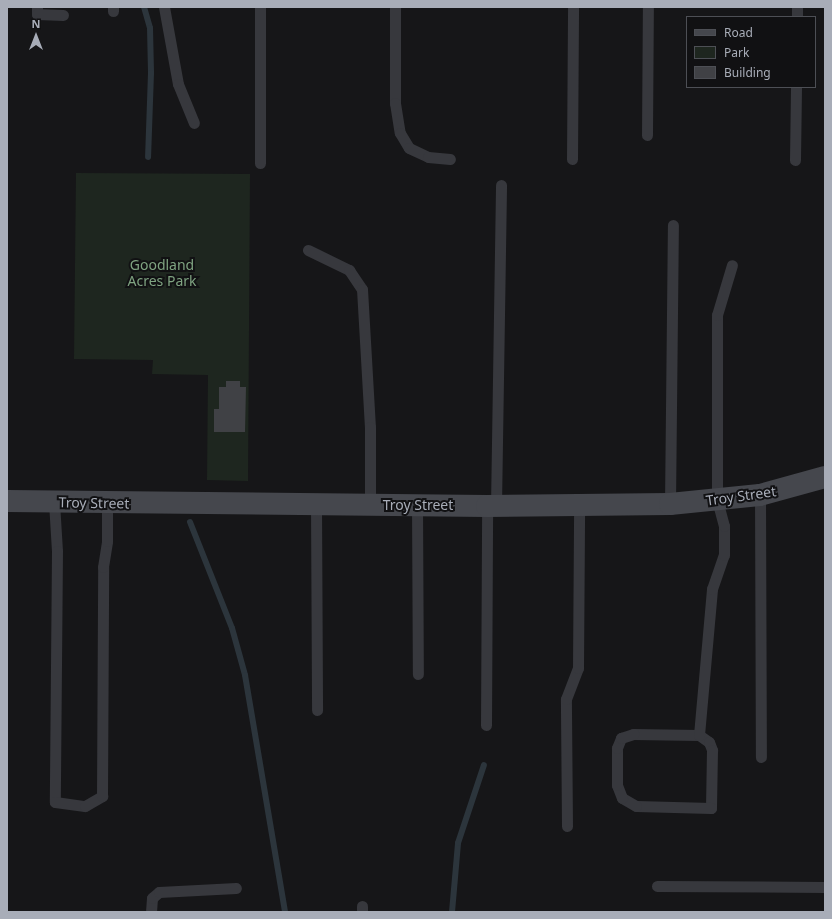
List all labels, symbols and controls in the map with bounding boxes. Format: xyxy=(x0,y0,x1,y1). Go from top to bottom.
north arrow xyxy=(16,16,56,56)
text: N xyxy=(32,16,40,31)
legend xyxy=(686,16,816,88)
text: Road xyxy=(724,24,753,41)
text: Park xyxy=(724,44,749,61)
text: Building xyxy=(724,64,771,81)
park label: Goodland Acres Park xyxy=(128,257,196,290)
street label: Troy Street xyxy=(705,483,777,509)
street label: Troy Street xyxy=(59,494,129,512)
street label: Troy Street xyxy=(383,497,453,513)

